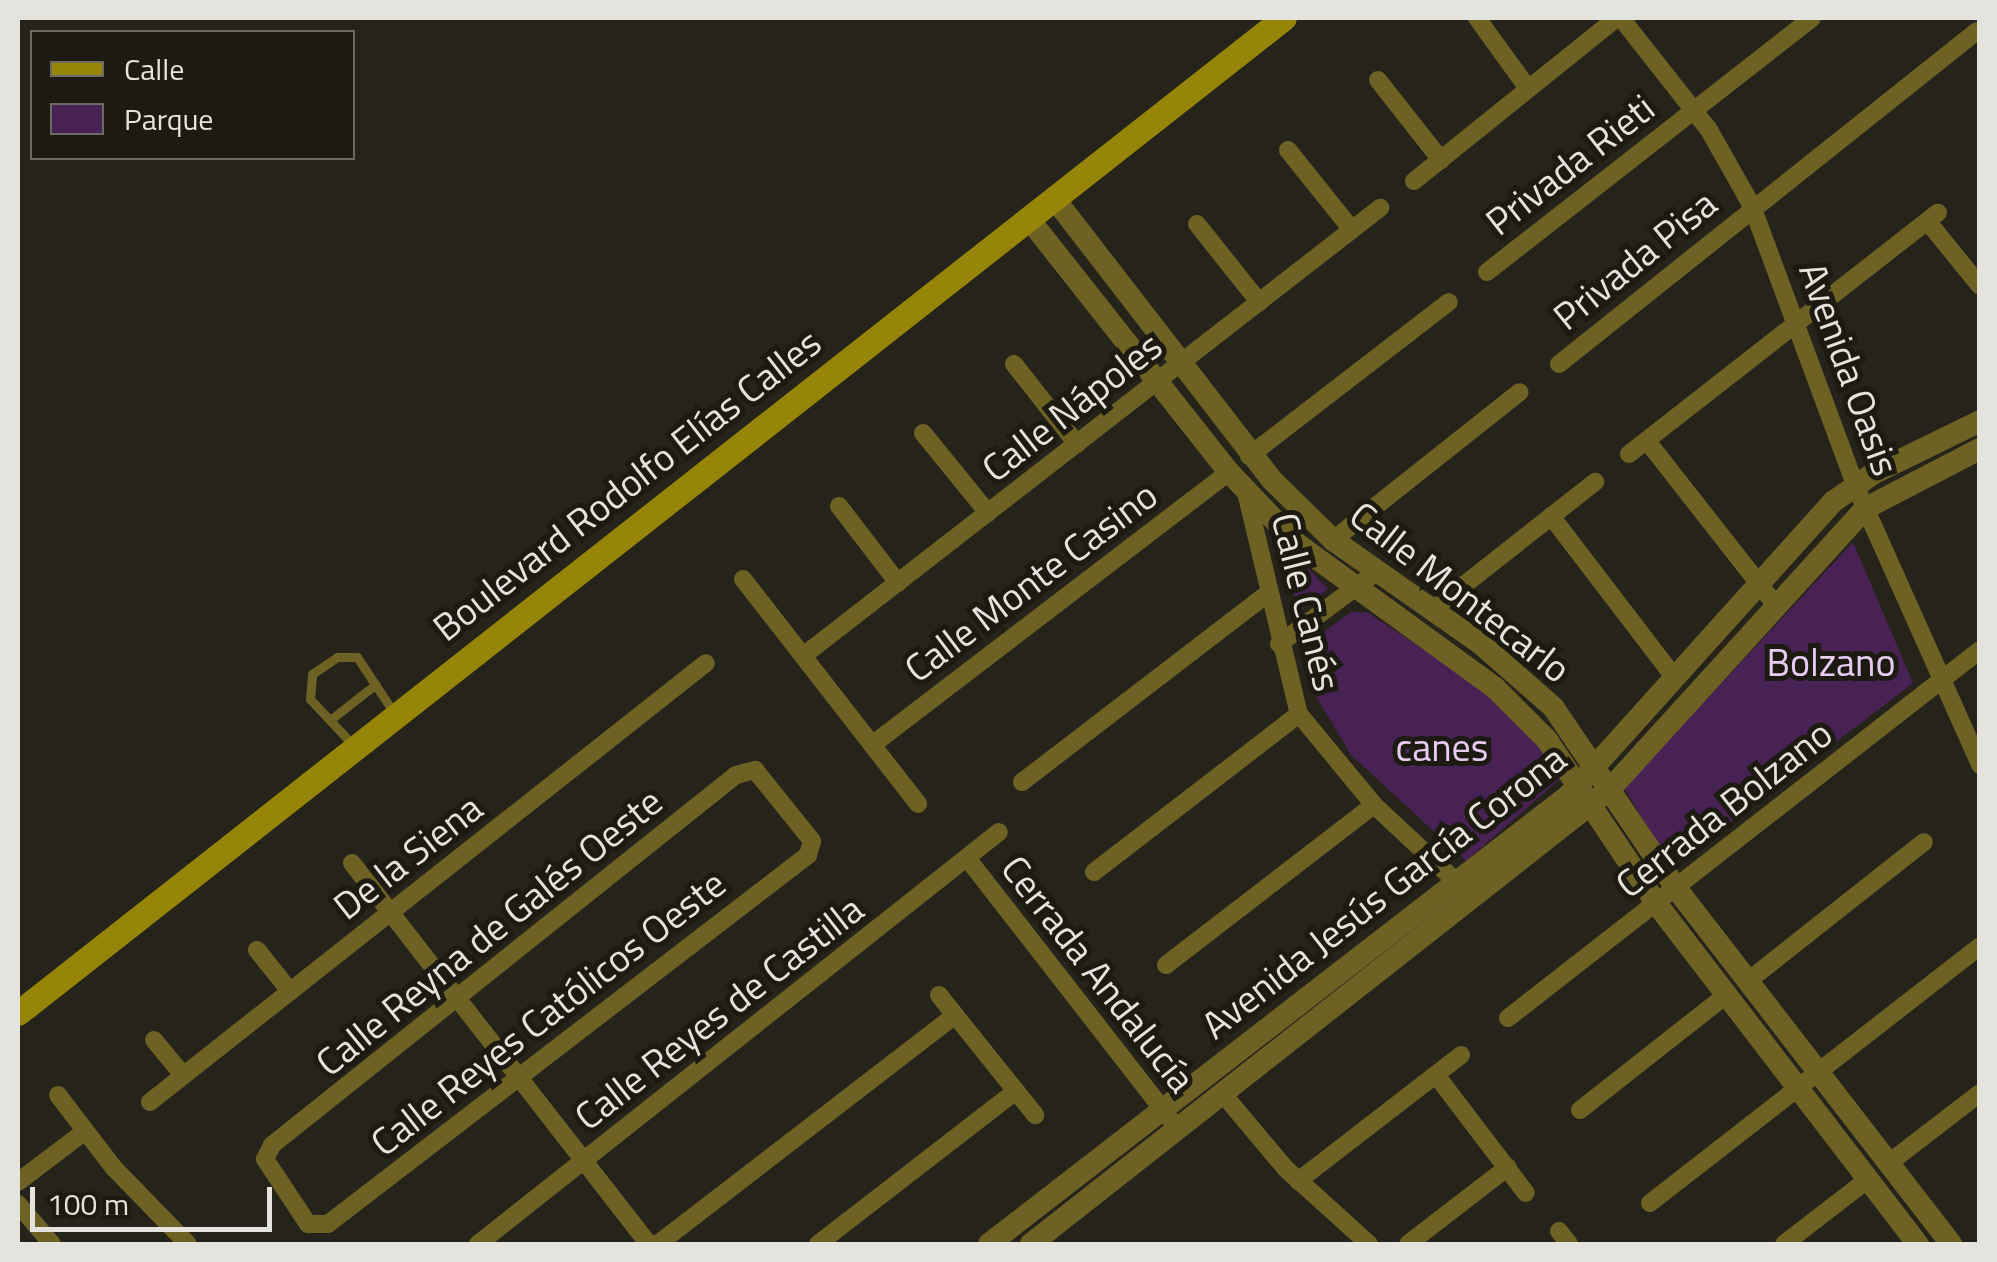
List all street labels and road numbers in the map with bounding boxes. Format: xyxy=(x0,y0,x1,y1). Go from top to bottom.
street label: Privada Rieti xyxy=(1477,85,1663,245)
street label: Privada Pisa xyxy=(1544,181,1726,339)
street label: Avenida Oasis xyxy=(1789,256,1909,482)
street label: Boulevard Rodolfo Elías Calles xyxy=(424,319,830,651)
street label: Calle Nápoles xyxy=(973,323,1171,491)
street label: Calle Monte Casino xyxy=(896,472,1166,692)
street label: Calle Montecarlo xyxy=(1341,492,1579,692)
street label: Calle Canés xyxy=(1262,508,1350,696)
street label: Cerrada Bolzano xyxy=(1607,711,1841,907)
street label: Avenida Jesús García Corona xyxy=(1193,736,1575,1048)
street label: Calle Reyna de Galés Oeste xyxy=(307,779,671,1085)
street label: De la Siena xyxy=(325,785,491,929)
street label: Cerrada Andalucía xyxy=(992,847,1204,1101)
street label: Calle Reyes Católicos Oeste xyxy=(362,860,734,1166)
street label: Calle Reyes de Castilla xyxy=(566,886,872,1140)

